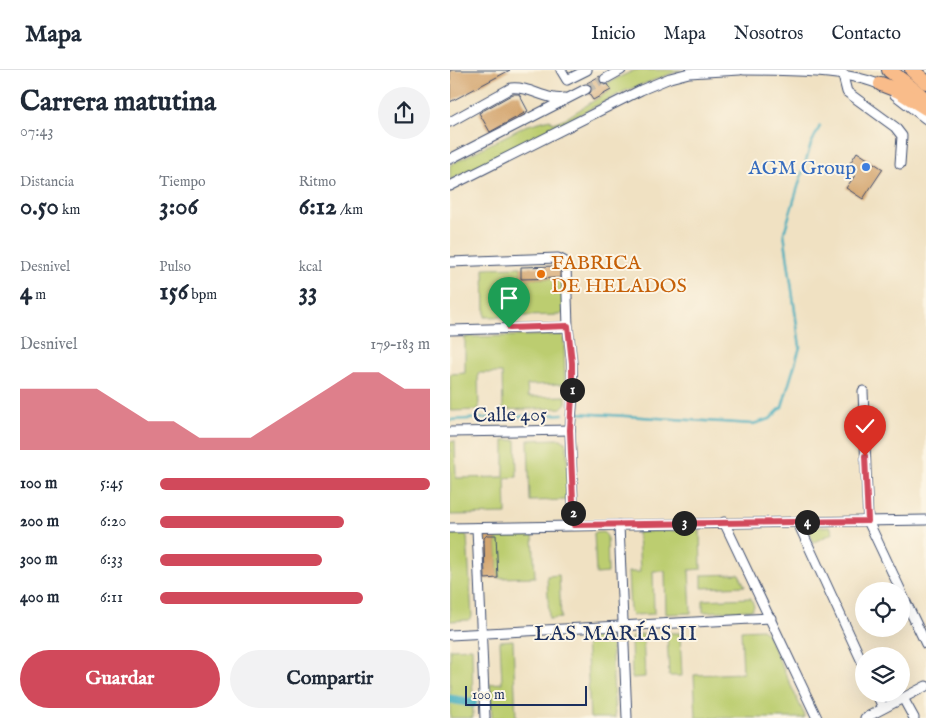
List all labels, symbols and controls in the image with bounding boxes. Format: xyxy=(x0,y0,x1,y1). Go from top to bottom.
text: Mapa xyxy=(25,19,81,50)
text: Inicio xyxy=(591,23,636,46)
text: Mapa xyxy=(664,23,706,46)
text: Nosotros xyxy=(734,23,803,46)
text: Contacto xyxy=(831,23,901,46)
text: Carrera matutina xyxy=(20,85,216,120)
button: share xyxy=(378,87,430,139)
text: 07:43 xyxy=(20,122,53,142)
place label: AGM Group xyxy=(748,156,856,181)
marker: AGM Group xyxy=(860,161,872,173)
text: Distancia xyxy=(20,173,74,191)
text: Tiempo xyxy=(159,173,206,191)
text: Ritmo xyxy=(299,173,336,191)
text: 0.50 xyxy=(20,191,59,223)
text: 3:06 xyxy=(159,191,198,223)
text: 6:12 xyxy=(299,191,337,223)
text: km xyxy=(59,201,80,219)
text: /km xyxy=(337,201,363,219)
place label: FABRICA DE HELADOS xyxy=(551,251,687,299)
text: Desnivel xyxy=(20,258,70,276)
text: Pulso xyxy=(159,258,191,276)
text: kcal xyxy=(299,258,322,276)
marker: FABRICA DE HELADOS xyxy=(535,268,547,280)
text: 4 xyxy=(20,276,32,308)
text: 156 xyxy=(159,276,188,308)
text: 33 xyxy=(299,276,317,308)
pin xyxy=(488,277,530,328)
icon: arrive xyxy=(495,284,523,312)
text: m xyxy=(32,286,46,304)
text: bpm xyxy=(188,286,217,304)
text: Desnivel xyxy=(20,335,77,355)
text: 179–183 m xyxy=(370,335,430,355)
pin: 1 xyxy=(560,378,584,402)
text: 1 xyxy=(570,381,575,399)
street label: Calle 405 xyxy=(473,402,547,429)
pin xyxy=(844,405,886,456)
icon: check xyxy=(851,412,879,440)
text: 100 m xyxy=(20,474,57,494)
text: 5:45 xyxy=(100,474,124,494)
pin: 2 xyxy=(560,500,586,526)
text: 2 xyxy=(570,504,577,522)
pin: 3 xyxy=(672,510,696,536)
pin: 4 xyxy=(794,510,820,534)
text: 200 m xyxy=(20,512,59,532)
text: 6:20 xyxy=(100,512,126,532)
text: 4 xyxy=(804,513,811,531)
text: 3 xyxy=(682,514,687,532)
text: 300 m xyxy=(20,550,58,570)
text: 6:33 xyxy=(100,550,123,570)
map controls xyxy=(855,582,910,702)
button: locate xyxy=(855,582,910,637)
text: 400 m xyxy=(20,588,59,608)
text: 6:11 xyxy=(100,588,123,608)
district label: LAS MARÍAS II xyxy=(534,620,698,648)
button: layers xyxy=(855,647,910,702)
button: Guardar xyxy=(20,650,220,708)
button: Compartir xyxy=(230,650,430,708)
scale bar xyxy=(465,683,588,706)
text: 100 m xyxy=(472,686,505,704)

